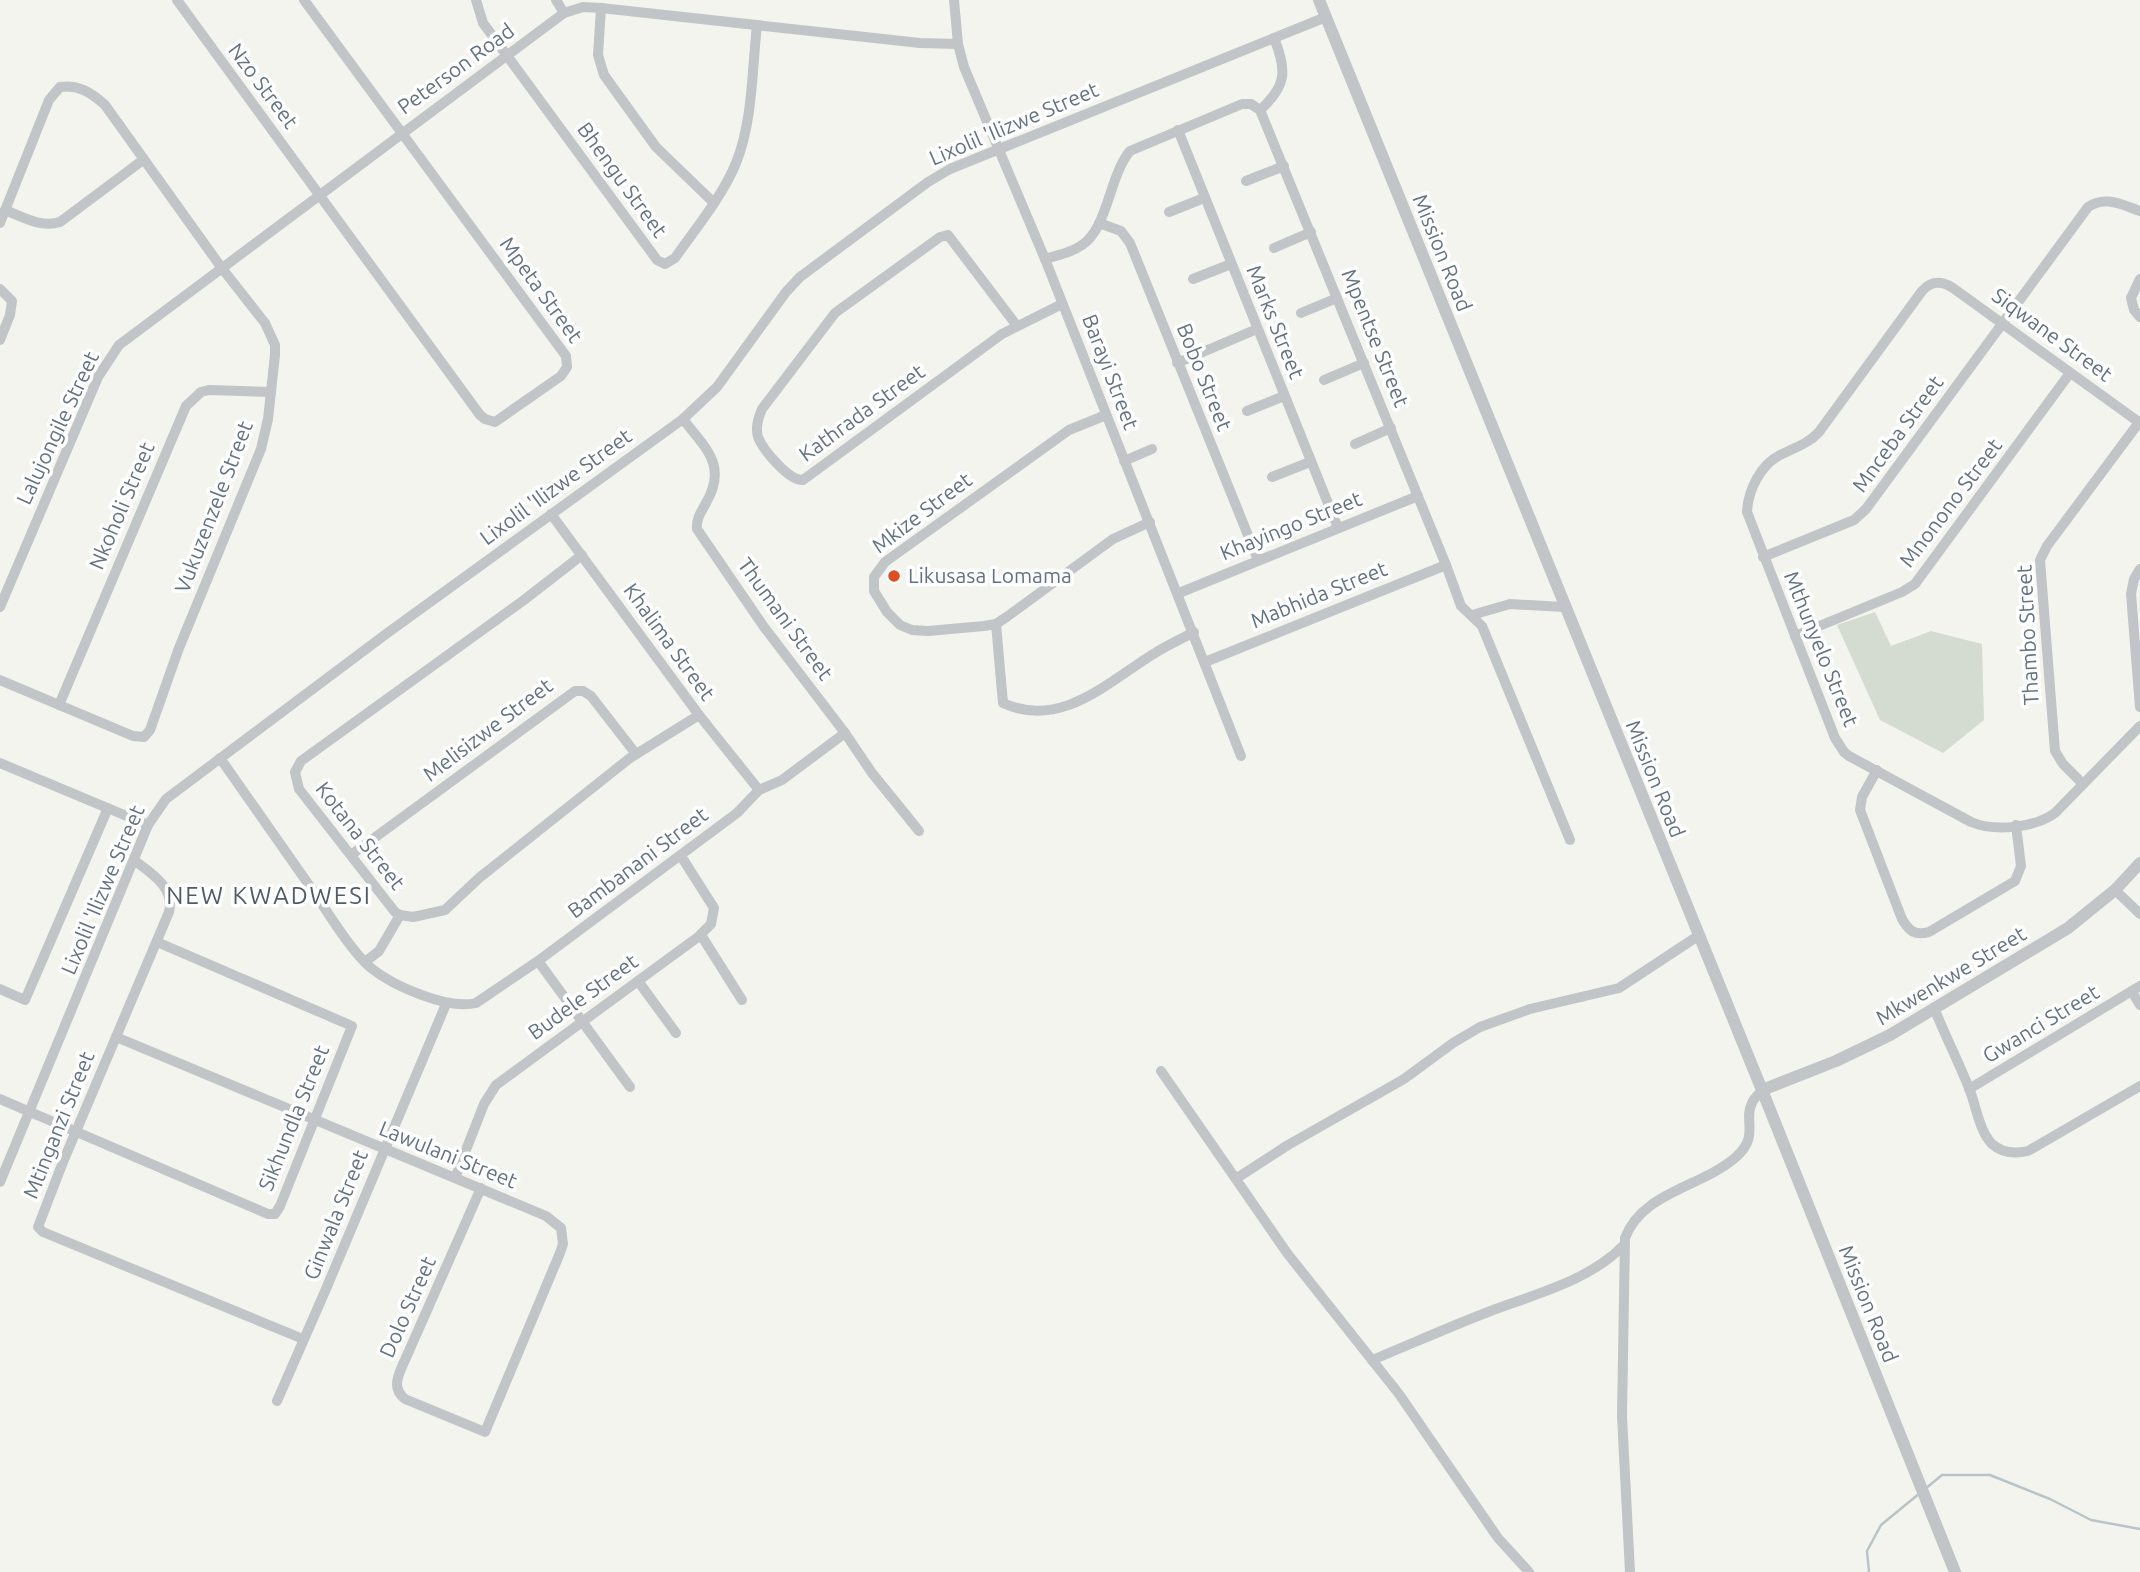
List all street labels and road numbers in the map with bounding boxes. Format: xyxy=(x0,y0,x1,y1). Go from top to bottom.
street label: Peterson Road xyxy=(392,18,518,118)
street label: Nzo Street xyxy=(224,38,304,133)
street label: Lixolil 'Ilizwe Street xyxy=(925,77,1102,170)
street label: Bhengu Street xyxy=(573,117,673,242)
street label: Mission Road xyxy=(1409,191,1477,315)
street label: Mpeta Street xyxy=(495,232,588,347)
street label: Marks Street xyxy=(1242,261,1310,382)
street label: Mpentse Street xyxy=(1337,265,1414,410)
street label: Siqwane Street xyxy=(1988,283,2117,386)
street label: Barayi Street xyxy=(1078,311,1144,433)
street label: Bobo Street xyxy=(1173,319,1237,434)
street label: Lalujongile Street xyxy=(11,347,103,508)
street label: Kathrada Street xyxy=(794,359,929,466)
street label: Mnceba Street xyxy=(1847,371,1947,496)
street label: Vukuzenzele Street xyxy=(169,417,257,596)
street label: Lixolil 'Ilizwe Street xyxy=(475,423,636,549)
street label: Mnonono Street xyxy=(1894,433,2006,571)
street label: Nkoholi Street xyxy=(84,438,159,573)
street label: Mkize Street xyxy=(867,467,976,557)
street label: Khayingo Street xyxy=(1216,486,1365,564)
street label: Thumani Street xyxy=(733,553,838,684)
street label: Mabhida Street xyxy=(1247,556,1390,632)
street label: Thambo Street xyxy=(2011,564,2043,706)
street label: Mthunyelo Street xyxy=(1780,568,1864,730)
street label: Khalima Street xyxy=(619,578,720,705)
street label: Melisizwe Street xyxy=(418,673,557,786)
street label: Mission Road xyxy=(1622,717,1690,841)
street label: Kotana Street xyxy=(311,777,410,894)
street label: Lixolil 'Ilizwe Street xyxy=(56,801,149,978)
street label: Bambanani Street xyxy=(563,802,712,923)
street label: Mkwenkwe Street xyxy=(1871,921,2030,1029)
street label: Budele Street xyxy=(523,948,642,1044)
street label: Gwanci Street xyxy=(1978,979,2103,1067)
street label: Sikhundla Street xyxy=(253,1041,333,1194)
street label: Mtinganzi Street xyxy=(18,1047,99,1202)
street label: Lawulani Street xyxy=(376,1115,521,1193)
street label: Ginwala Street xyxy=(298,1146,372,1283)
street label: Mission Road xyxy=(1835,1242,1903,1366)
street label: Dolo Street xyxy=(374,1252,440,1361)

